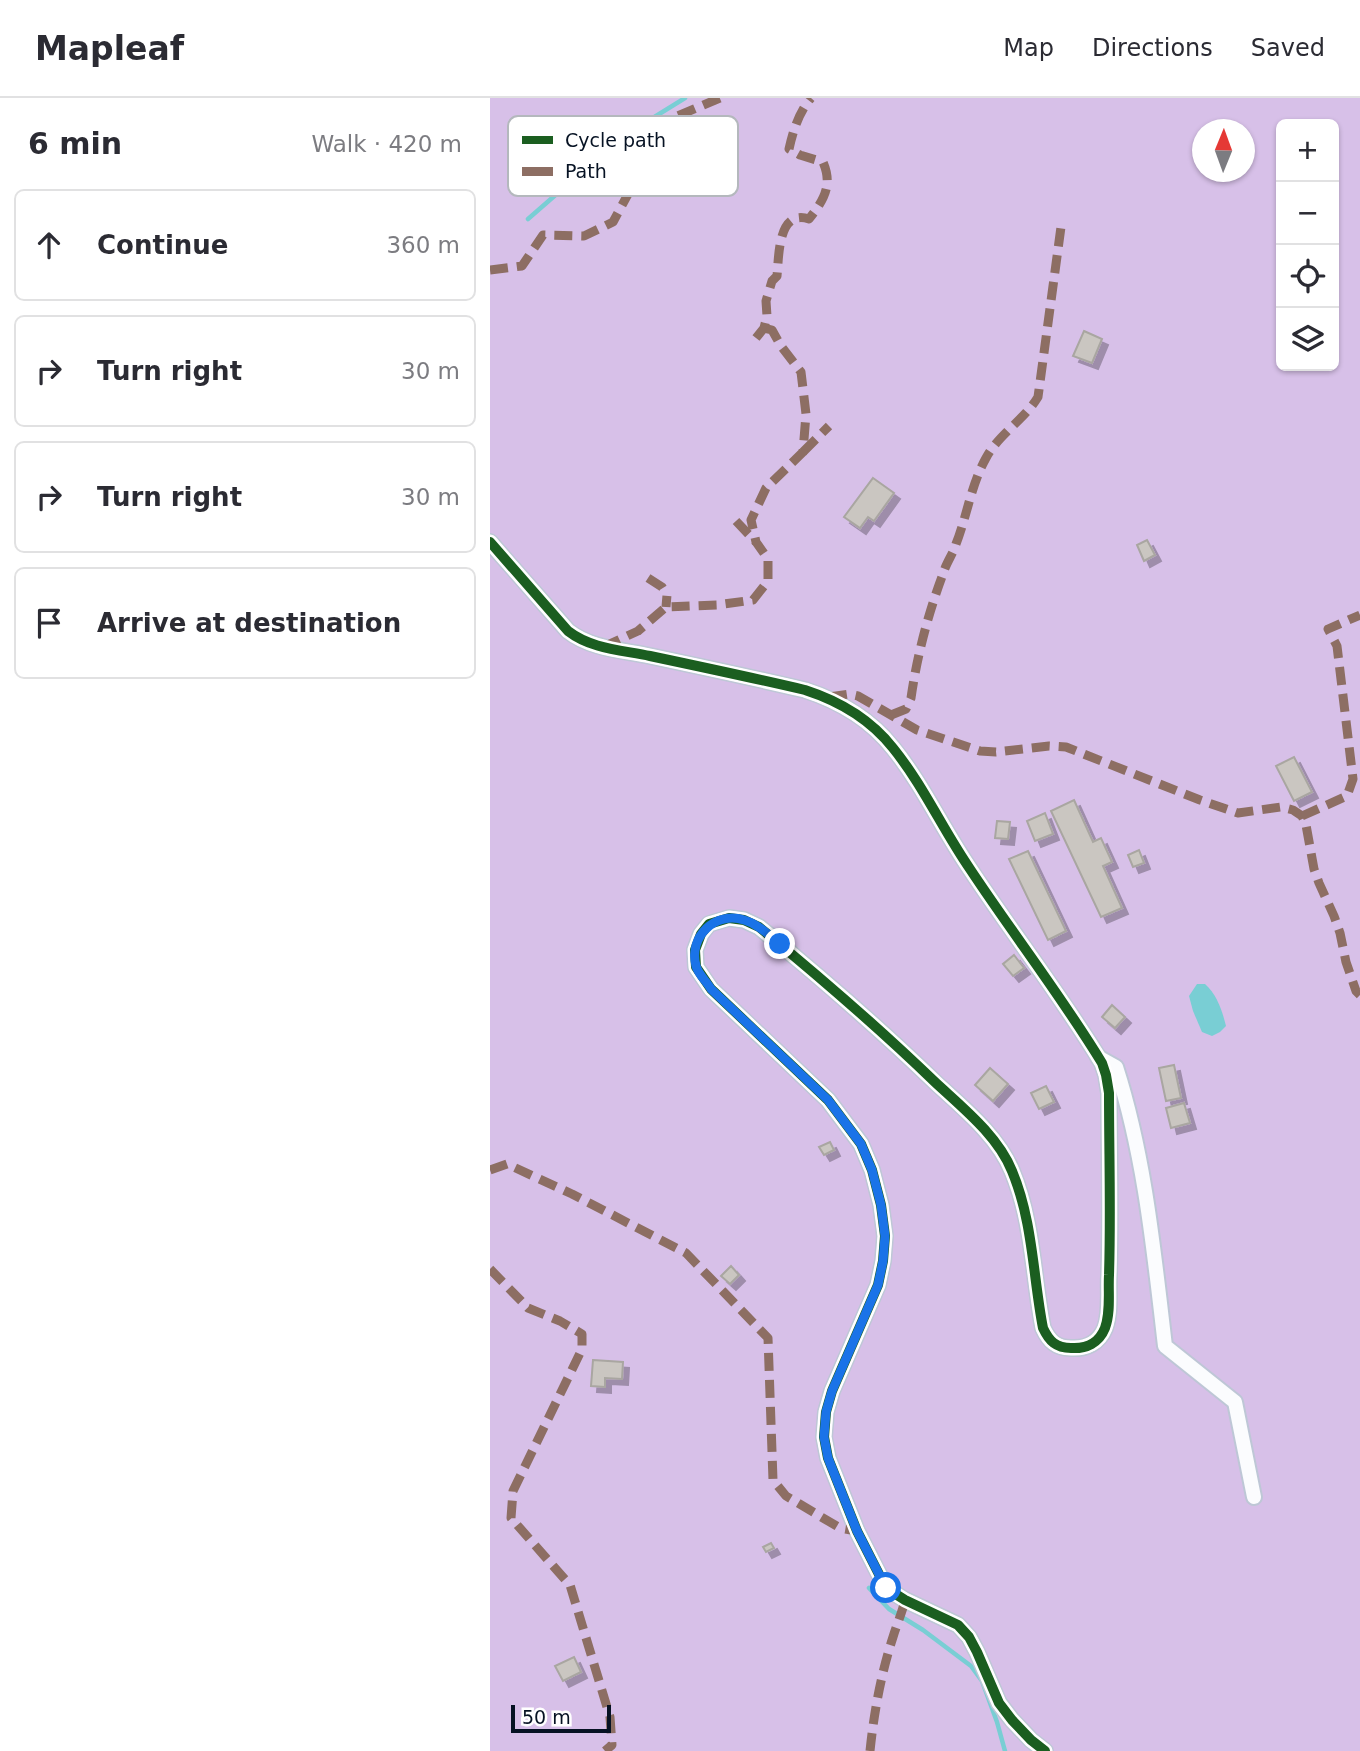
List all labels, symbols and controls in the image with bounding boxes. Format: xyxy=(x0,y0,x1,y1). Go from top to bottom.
text: Mapleaf xyxy=(35,29,184,68)
text: Map xyxy=(1003,34,1054,62)
text: Directions xyxy=(1092,34,1213,62)
text: Saved xyxy=(1251,34,1325,62)
legend xyxy=(508,116,738,196)
north arrow xyxy=(1192,119,1255,182)
map controls xyxy=(1276,119,1339,371)
button: + xyxy=(1276,119,1339,182)
text: 6 min xyxy=(28,126,122,161)
text: Cycle path xyxy=(565,129,666,151)
text: Walk · 420 m xyxy=(311,131,462,157)
text: Path xyxy=(565,160,607,182)
button: − xyxy=(1276,182,1339,245)
icon: ahead xyxy=(30,226,68,264)
text: Continue xyxy=(97,230,228,260)
text: 360 m xyxy=(386,232,460,258)
button: locate xyxy=(1276,245,1339,308)
button: layers xyxy=(1276,308,1339,371)
icon: right xyxy=(30,352,68,390)
text: Turn right xyxy=(97,356,242,386)
text: 30 m xyxy=(401,358,460,384)
icon: right xyxy=(30,478,68,516)
text: Turn right xyxy=(97,482,242,512)
text: 30 m xyxy=(401,484,460,510)
icon: arrive xyxy=(30,604,68,642)
text: Arrive at destination xyxy=(97,608,401,638)
route end xyxy=(764,928,795,959)
route start xyxy=(870,1572,901,1603)
scale bar xyxy=(511,1702,611,1734)
text: 50 m xyxy=(522,1706,571,1728)

